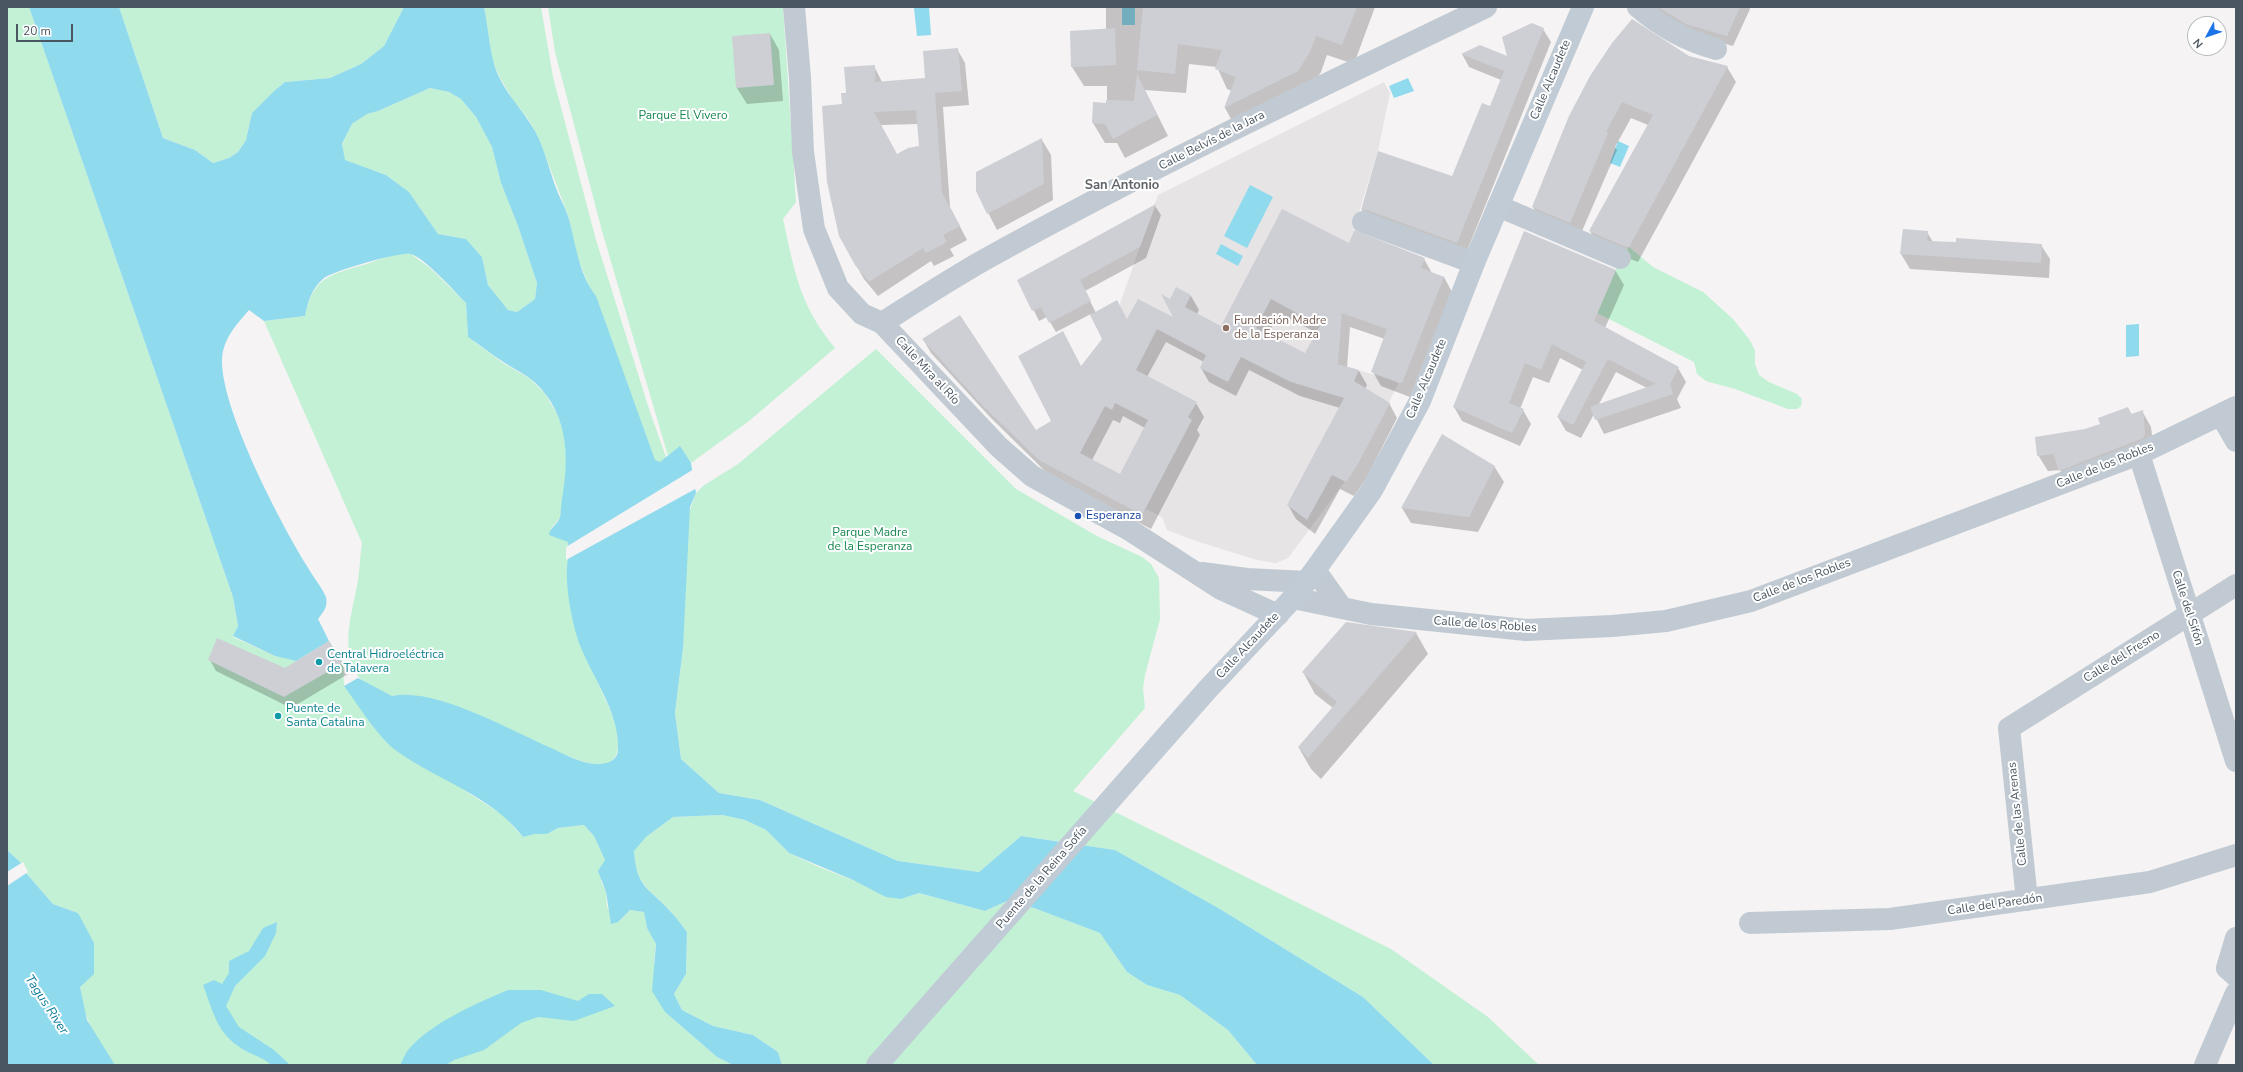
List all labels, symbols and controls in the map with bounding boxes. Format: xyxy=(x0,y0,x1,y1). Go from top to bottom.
scale bar xyxy=(18,16,75,42)
north arrow xyxy=(2187,16,2227,56)
text: 20 m xyxy=(23,23,51,39)
text: N xyxy=(2190,35,2207,51)
street label: Calle Alcaudete xyxy=(1528,38,1574,122)
street label: Calle Belvís de la Jara xyxy=(1157,108,1267,174)
park label: Parque El Vivero xyxy=(638,109,728,123)
district label: San Antonio xyxy=(1085,178,1159,194)
place label: Fundación Madre de la Esperanza xyxy=(1234,314,1326,342)
marker: Fundación Madre de la Esperanza xyxy=(1221,323,1231,333)
street label: Calle Mira al Río xyxy=(892,334,962,408)
street label: Calle Alcaudete xyxy=(1404,337,1450,421)
street label: Calle de los Robles xyxy=(2054,440,2156,492)
place label: Esperanza xyxy=(1086,509,1141,523)
marker: Esperanza xyxy=(1073,511,1083,521)
park label: Parque Madre de la Esperanza xyxy=(828,526,912,554)
street label: Calle de los Robles xyxy=(1751,556,1853,606)
street label: Calle del Sifón xyxy=(2168,569,2206,647)
street label: Calle Alcaudete xyxy=(1214,610,1282,682)
street label: Calle de los Robles xyxy=(1433,614,1537,636)
street label: Calle del Fresno xyxy=(2081,628,2163,686)
place label: Central Hidroeléctrica de Talavera xyxy=(327,648,444,676)
marker: Central Hidroeléctrica de Talavera xyxy=(314,657,324,667)
place label: Puente de Santa Catalina xyxy=(286,702,365,730)
marker: Puente de Santa Catalina xyxy=(273,711,283,721)
street label: Calle de las Arenas xyxy=(2005,761,2031,867)
street label: Puente de la Reina Sofía xyxy=(994,824,1090,932)
street label: Calle del Paredón xyxy=(1947,891,2043,919)
water label: Tagus River xyxy=(21,972,71,1038)

